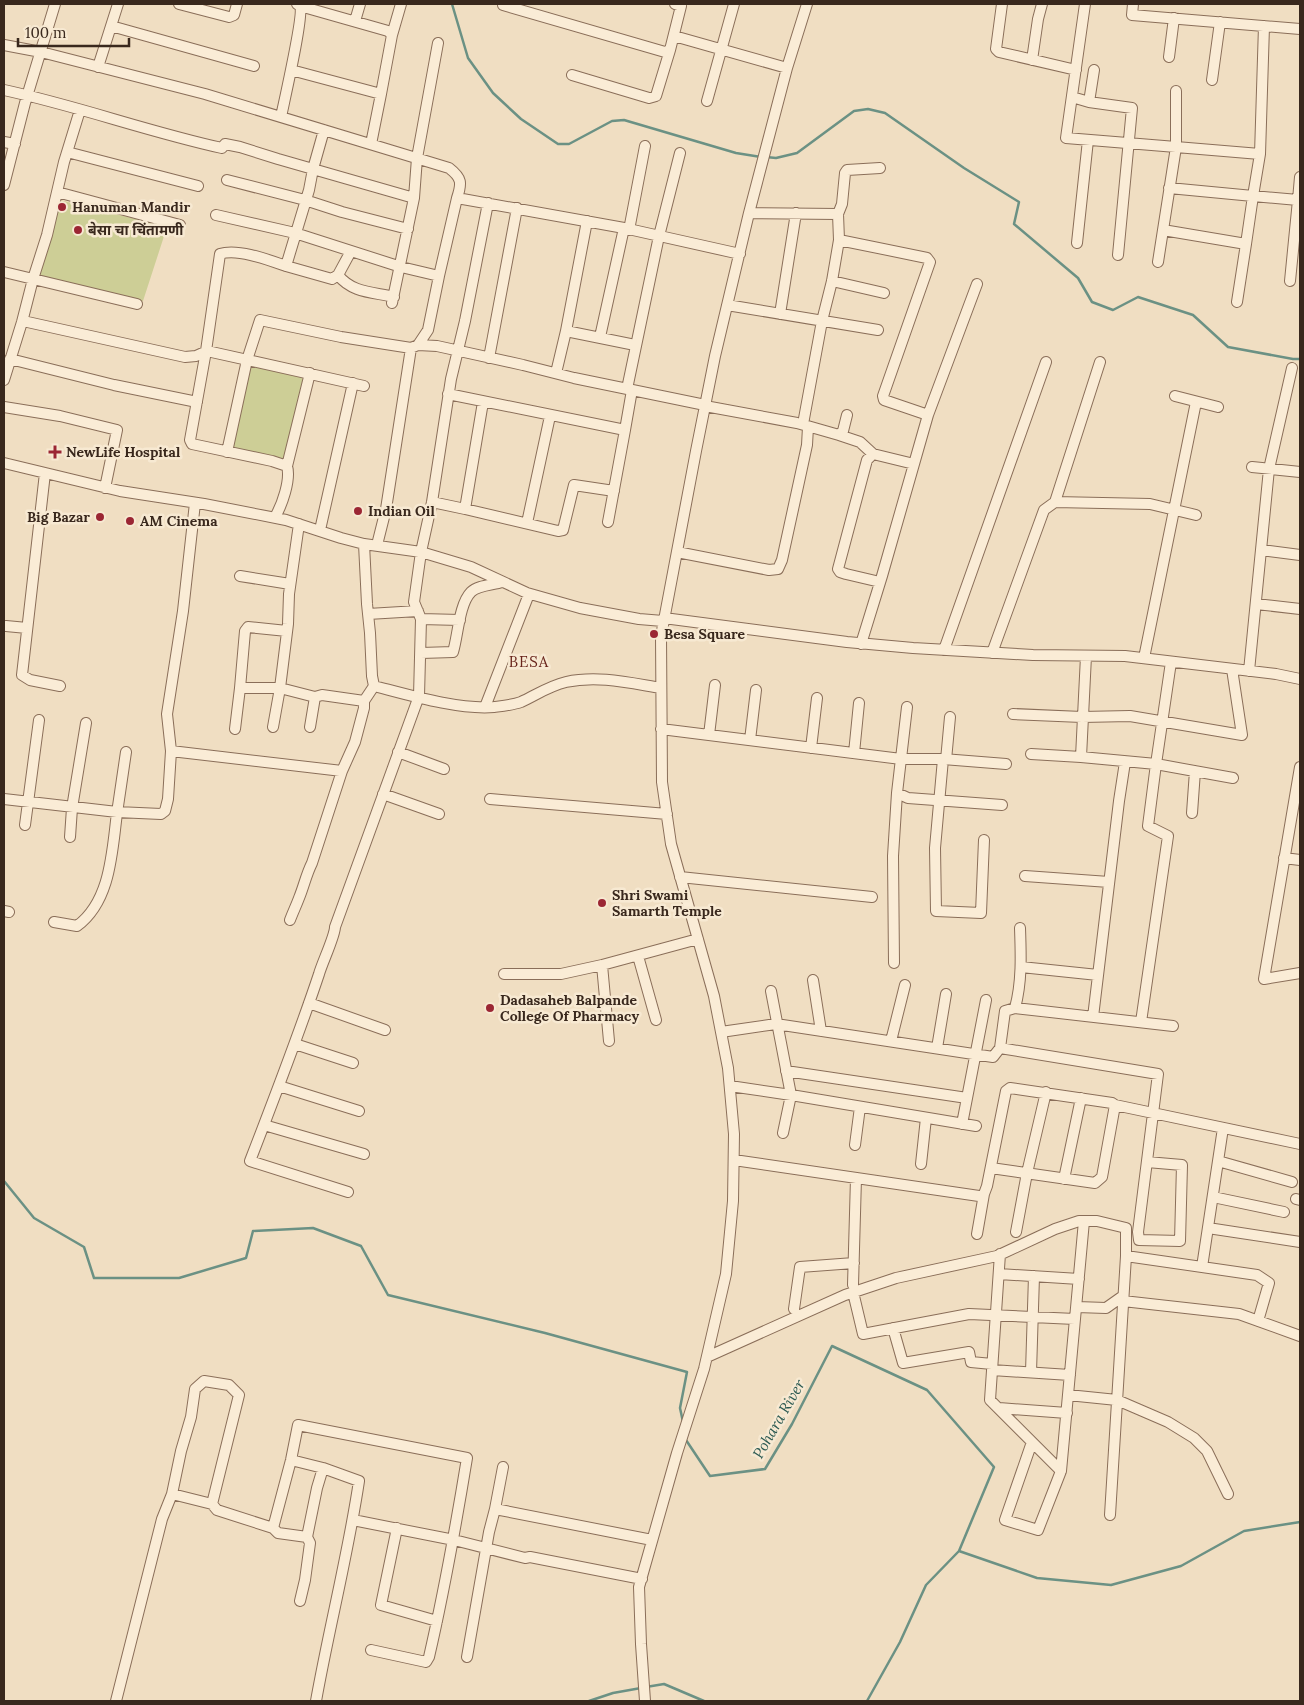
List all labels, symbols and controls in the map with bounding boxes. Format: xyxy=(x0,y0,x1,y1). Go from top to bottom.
scale bar xyxy=(18,15,129,47)
text: 100 m xyxy=(25,23,66,42)
place label: Hanuman Mandir xyxy=(72,198,190,216)
marker: Hanuman Mandir xyxy=(56,201,68,213)
place label: बेसा चा चिंतामणी xyxy=(88,221,184,239)
marker: बेसा चा चिंतामणी xyxy=(72,224,84,236)
place label: NewLife Hospital xyxy=(66,443,181,461)
marker: NewLife Hospital xyxy=(48,445,62,459)
place label: Indian Oil xyxy=(368,502,435,520)
marker: Indian Oil xyxy=(352,505,364,517)
place label: Big Bazar xyxy=(27,508,90,526)
marker: Big Bazar xyxy=(94,511,106,523)
place label: AM Cinema xyxy=(140,512,218,530)
marker: AM Cinema xyxy=(124,515,136,527)
place label: Besa Square xyxy=(664,625,746,643)
marker: Besa Square xyxy=(648,628,660,640)
district label: BESA xyxy=(509,652,549,671)
place label: Shri Swami Samarth Temple xyxy=(612,886,722,920)
marker: Shri Swami Samarth Temple xyxy=(596,897,608,909)
place label: Dadasaheb Balpande College Of Pharmacy xyxy=(500,991,639,1025)
marker: Dadasaheb Balpande College Of Pharmacy xyxy=(484,1002,496,1014)
water label: Pohara River xyxy=(748,1376,809,1462)

